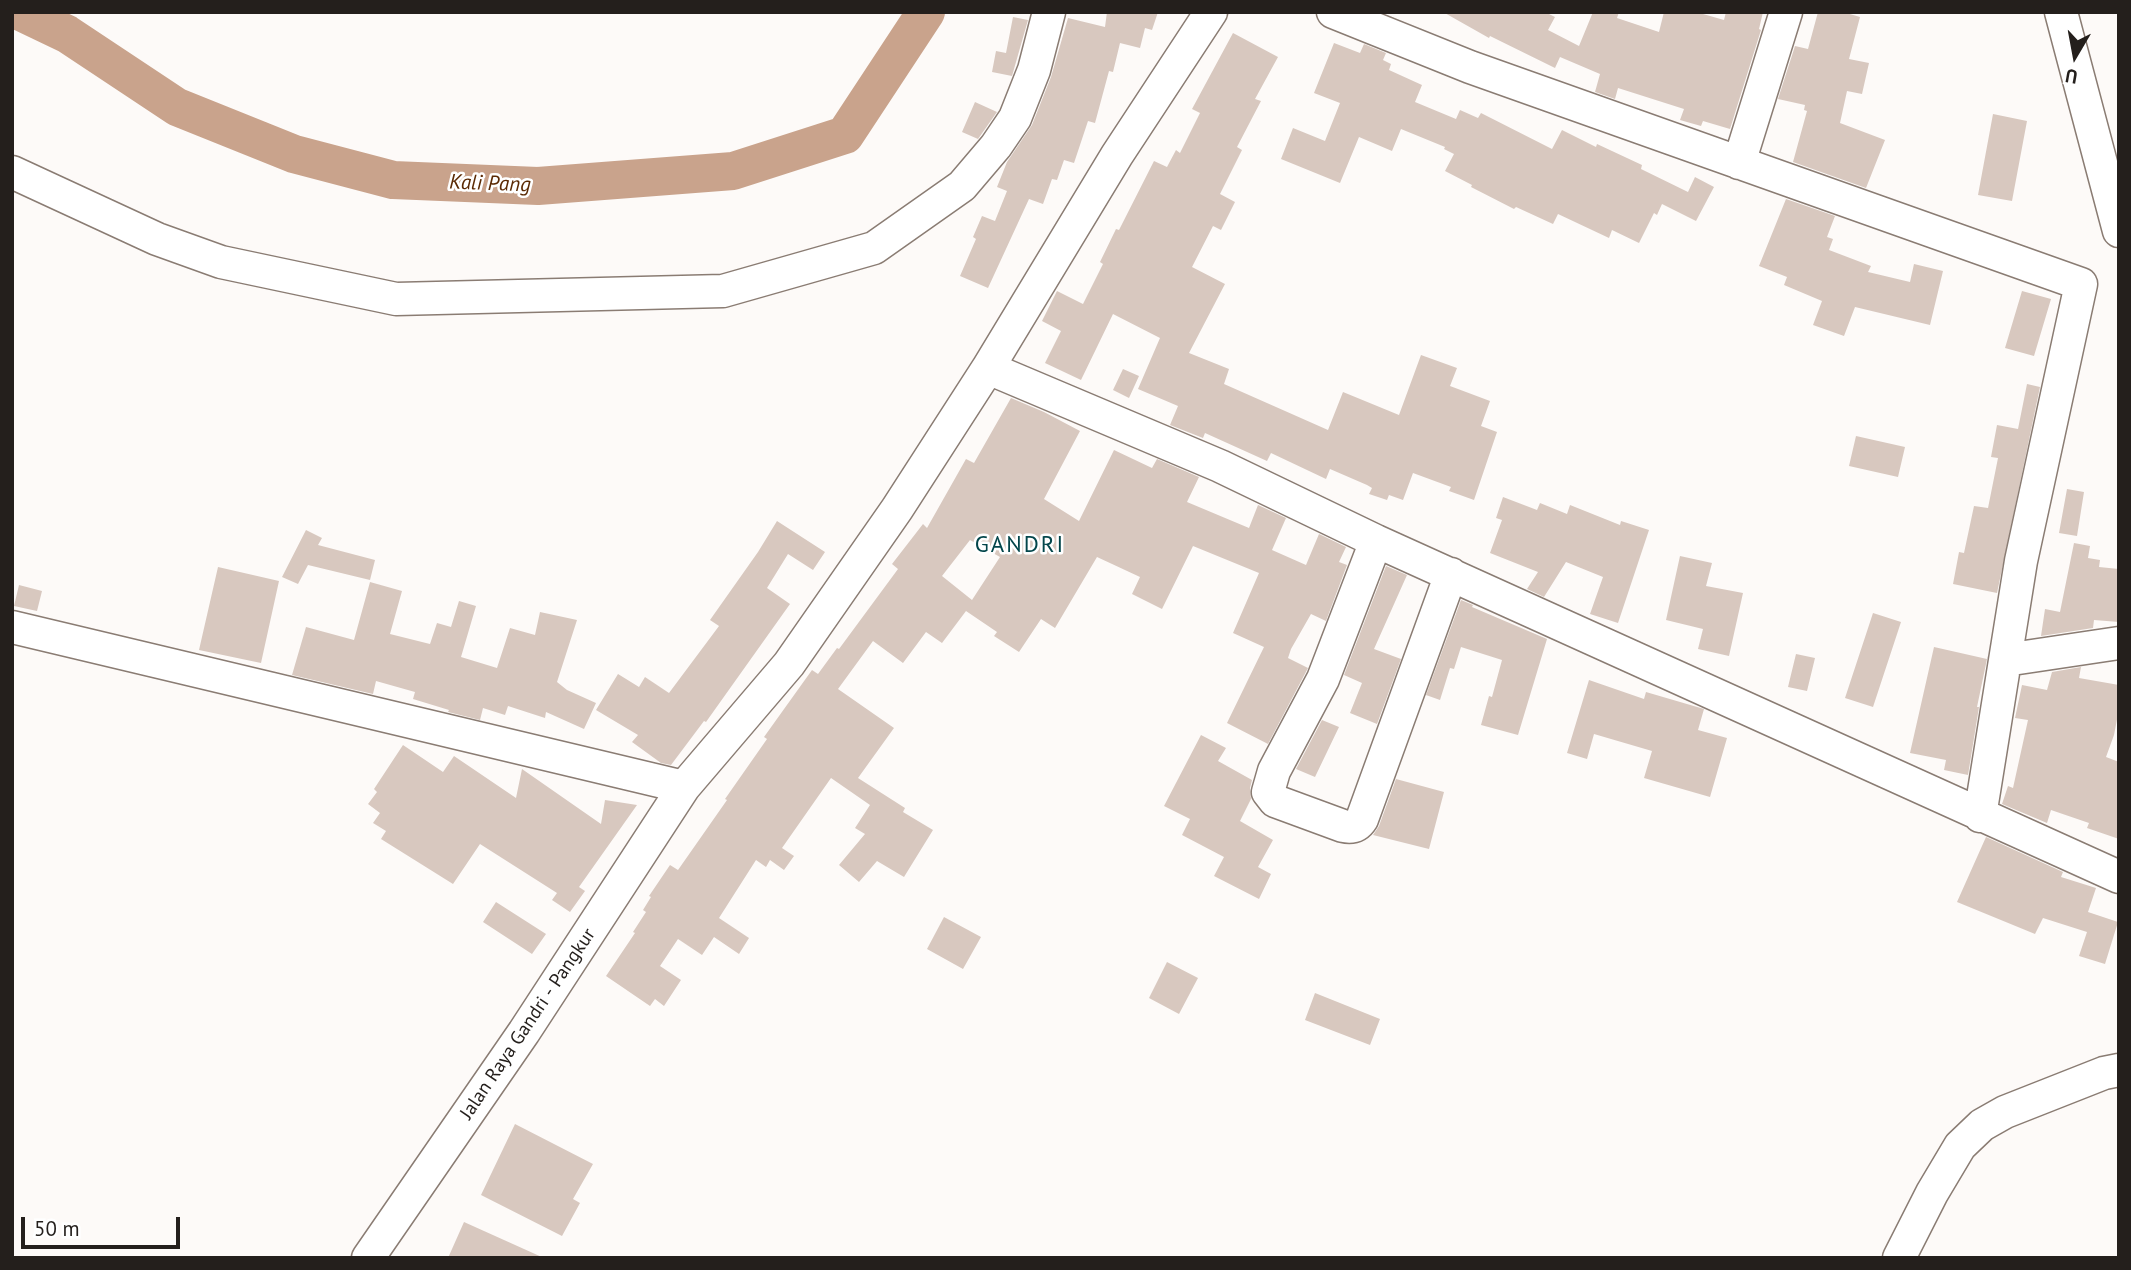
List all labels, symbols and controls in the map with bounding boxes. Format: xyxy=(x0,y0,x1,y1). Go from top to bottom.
north arrow xyxy=(2040,21,2110,91)
text: U xyxy=(2063,64,2079,90)
water label: Kali Pang xyxy=(449,170,531,198)
district label: GANDRI xyxy=(976,531,1064,559)
street label: Jalan Raya Gandri - Pangkur xyxy=(456,924,600,1124)
scale bar xyxy=(24,1204,184,1248)
text: 50 m xyxy=(34,1215,80,1242)

